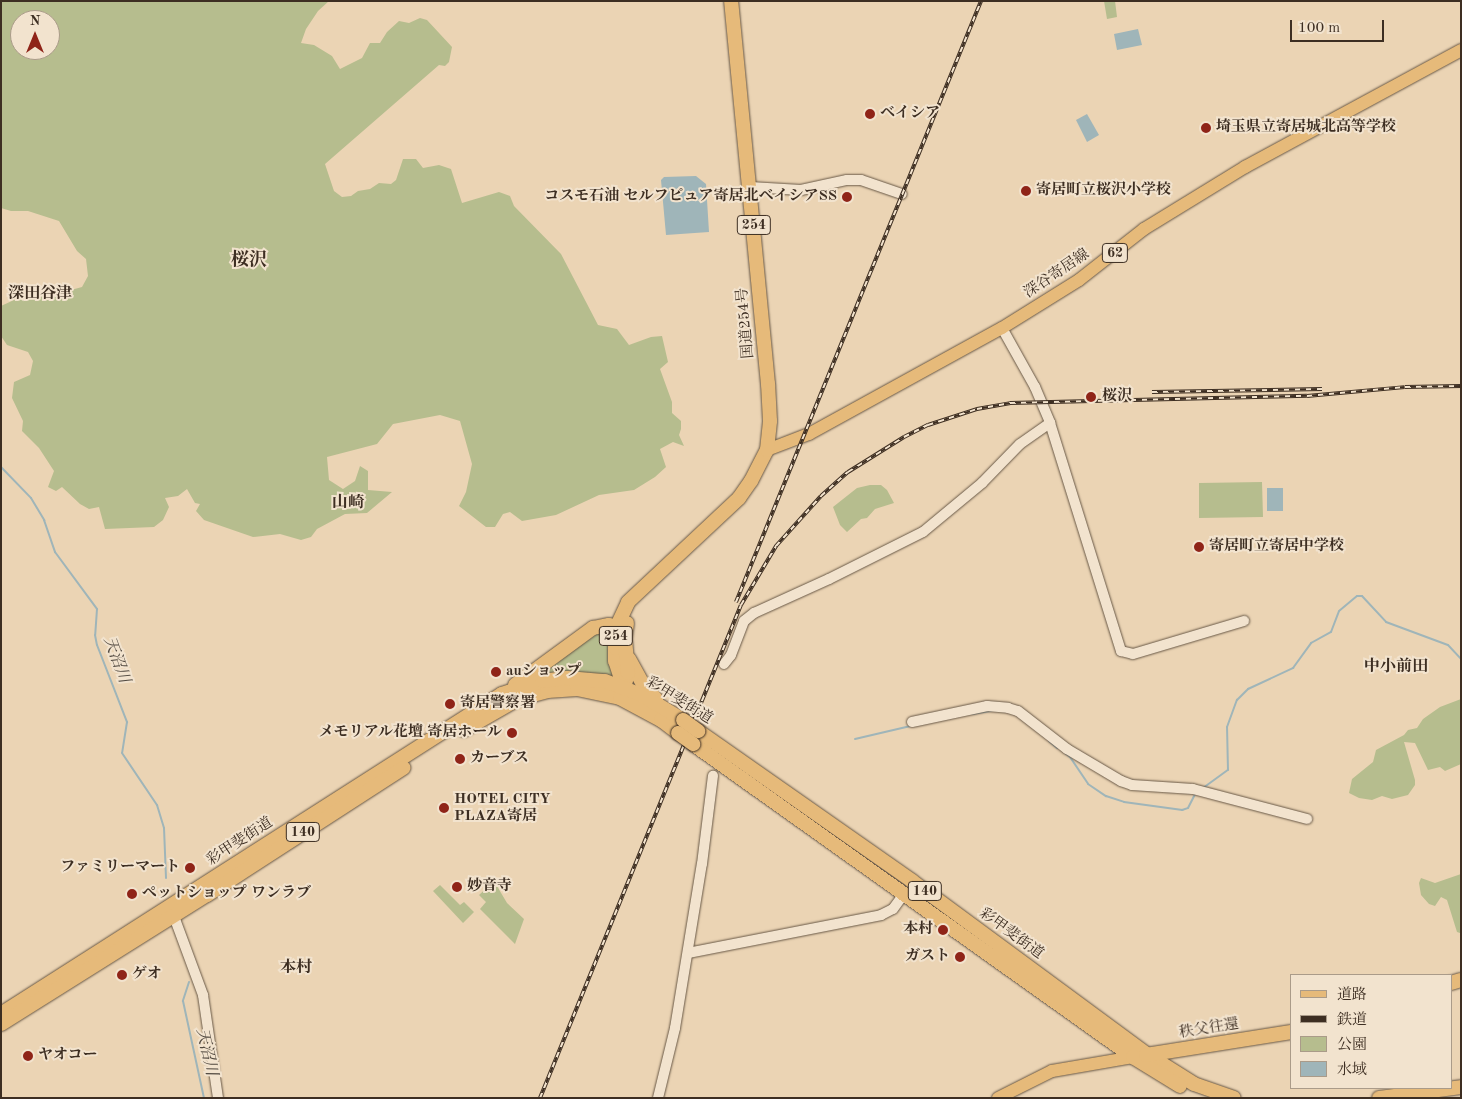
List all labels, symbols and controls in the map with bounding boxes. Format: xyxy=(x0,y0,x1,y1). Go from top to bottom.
north arrow xyxy=(10,10,60,60)
scale bar xyxy=(1292,10,1386,42)
text: N xyxy=(30,14,40,28)
text: 100 m xyxy=(1298,21,1340,36)
place label: ベイシア xyxy=(880,105,940,123)
marker: ベイシア xyxy=(864,108,876,120)
place label: 埼玉県立寄居城北高等学校 xyxy=(1216,119,1396,137)
marker: 埼玉県立寄居城北高等学校 xyxy=(1200,122,1212,134)
place label: 寄居町立桜沢小学校 xyxy=(1036,182,1171,200)
marker: 寄居町立桜沢小学校 xyxy=(1020,185,1032,197)
place label: コスモ石油 セルフピュア寄居北ベイシアSS xyxy=(544,188,837,206)
marker: コスモ石油 セルフピュア寄居北ベイシアSS xyxy=(841,191,853,203)
road number: 254 xyxy=(736,214,772,236)
road number: 62 xyxy=(1101,242,1129,264)
street label: 深谷寄居線 xyxy=(1021,246,1093,302)
district label: 桜沢 xyxy=(231,249,267,271)
district label: 深田谷津 xyxy=(8,284,72,304)
street label: 国道254号 xyxy=(734,287,758,359)
place label: 桜沢 xyxy=(1102,388,1132,406)
marker: 桜沢 xyxy=(1084,390,1098,404)
district label: 山崎 xyxy=(332,493,364,513)
place label: 寄居町立寄居中学校 xyxy=(1209,538,1344,556)
marker: 寄居町立寄居中学校 xyxy=(1193,541,1205,553)
road number: 254 xyxy=(598,624,634,648)
water label: 天沼川 xyxy=(99,634,133,686)
district label: 中小前田 xyxy=(1364,657,1428,677)
place label: auショップ xyxy=(506,663,582,681)
marker: auショップ xyxy=(490,666,502,678)
street label: 彩甲斐街道 xyxy=(642,673,716,729)
place label: 寄居警察署 xyxy=(460,695,535,713)
marker: 寄居警察署 xyxy=(444,698,456,710)
place label: メモリアル花壇 寄居ホール xyxy=(318,724,502,742)
marker: メモリアル花壇 寄居ホール xyxy=(506,727,518,739)
place label: カーブス xyxy=(470,750,530,768)
marker: カーブス xyxy=(454,753,466,765)
place label: HOTEL CITY PLAZA寄居 xyxy=(454,790,551,825)
marker: HOTEL CITY PLAZA寄居 xyxy=(438,802,450,814)
street label: 彩甲斐街道 xyxy=(204,814,276,870)
road number: 140 xyxy=(286,820,320,844)
place label: ファミリーマート xyxy=(60,859,180,877)
marker: ファミリーマート xyxy=(184,862,196,874)
place label: 妙音寺 xyxy=(467,878,512,896)
road number: 140 xyxy=(908,879,942,902)
marker: 妙音寺 xyxy=(451,881,463,893)
place label: ペットショップ ワンラブ xyxy=(142,885,311,903)
marker: ペットショップ ワンラブ xyxy=(126,888,138,900)
street label: 彩甲斐街道 xyxy=(975,905,1047,963)
place label: 本村 xyxy=(903,921,933,939)
marker: 本村 xyxy=(937,924,949,936)
place label: ガスト xyxy=(905,948,950,966)
marker: ガスト xyxy=(954,951,966,963)
district label: 本村 xyxy=(280,958,312,978)
place label: ゲオ xyxy=(132,966,162,984)
marker: ゲオ xyxy=(116,969,128,981)
legend xyxy=(1290,974,1452,1089)
text: 道路 xyxy=(1337,988,1367,1003)
text: 鉄道 xyxy=(1337,1013,1367,1028)
street label: 秩父往還 xyxy=(1178,1015,1240,1043)
water label: 天沼川 xyxy=(191,1026,221,1078)
text: 公園 xyxy=(1337,1038,1367,1053)
place label: ヤオコー xyxy=(38,1047,98,1065)
marker: ヤオコー xyxy=(22,1050,34,1062)
text: 水域 xyxy=(1337,1063,1367,1078)

